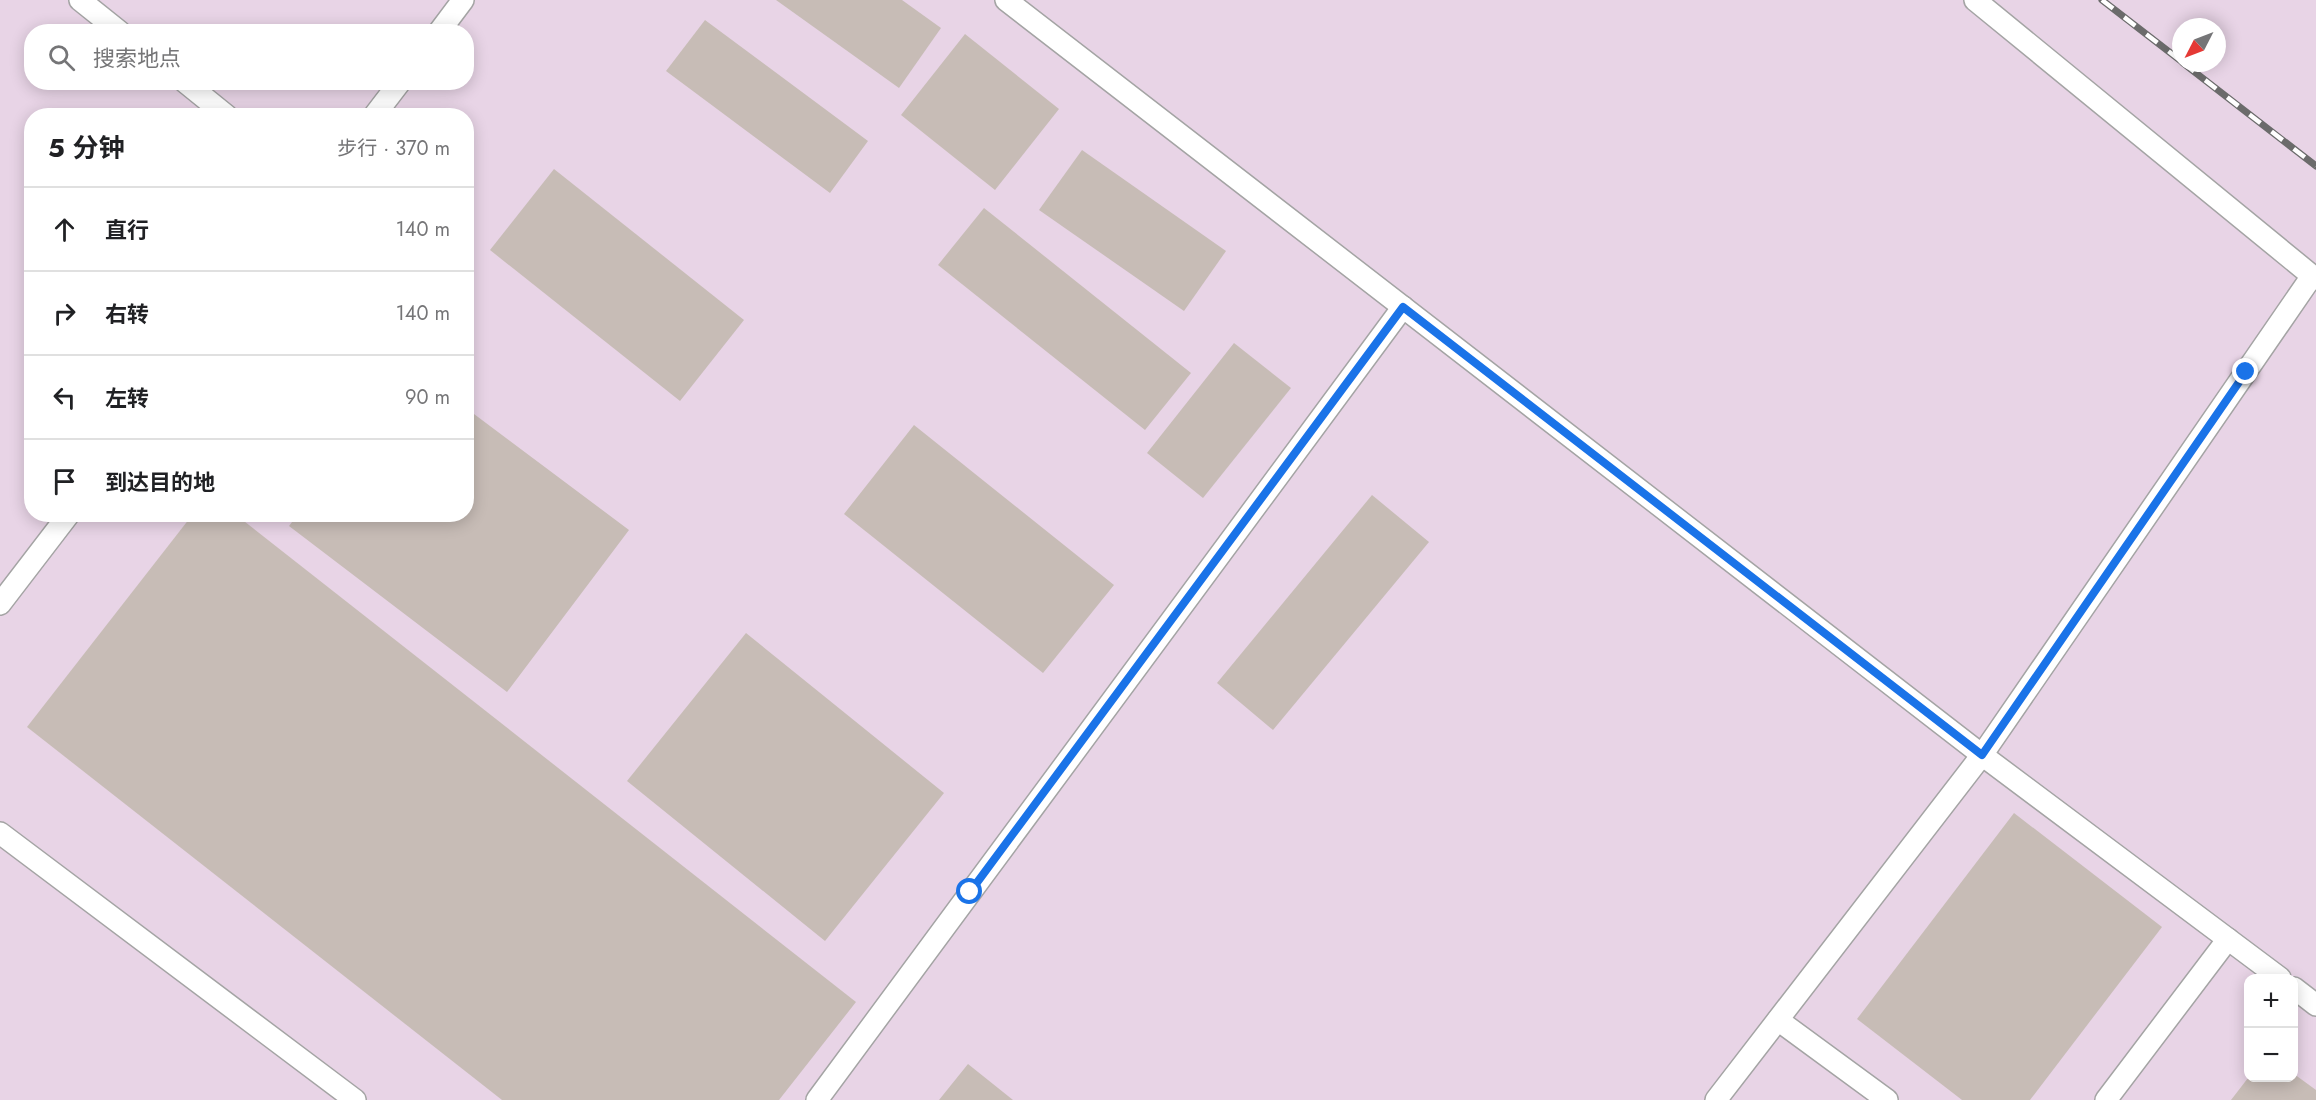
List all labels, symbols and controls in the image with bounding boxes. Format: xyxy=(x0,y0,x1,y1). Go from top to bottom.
north arrow xyxy=(2172,18,2226,72)
search box xyxy=(24,24,474,90)
icon: search xyxy=(45,41,78,74)
text: 搜索地点 xyxy=(93,42,181,74)
text: 5 分钟 xyxy=(48,129,125,167)
text: 步行 · 370 m xyxy=(337,134,450,163)
icon: ahead xyxy=(48,213,81,246)
text: 直行 xyxy=(105,214,149,246)
text: 140 m xyxy=(396,215,450,244)
icon: right xyxy=(48,297,81,330)
text: 右转 xyxy=(105,298,149,330)
text: 140 m xyxy=(396,299,450,328)
route end xyxy=(2232,358,2258,384)
icon: left xyxy=(48,381,81,414)
text: 左转 xyxy=(105,382,149,414)
text: 90 m xyxy=(405,383,450,412)
icon: arrive xyxy=(48,465,81,498)
text: 到达目的地 xyxy=(105,466,215,498)
route start xyxy=(956,878,982,904)
map controls xyxy=(2244,974,2298,1082)
button: + xyxy=(2244,974,2298,1028)
button: − xyxy=(2244,1028,2298,1082)

